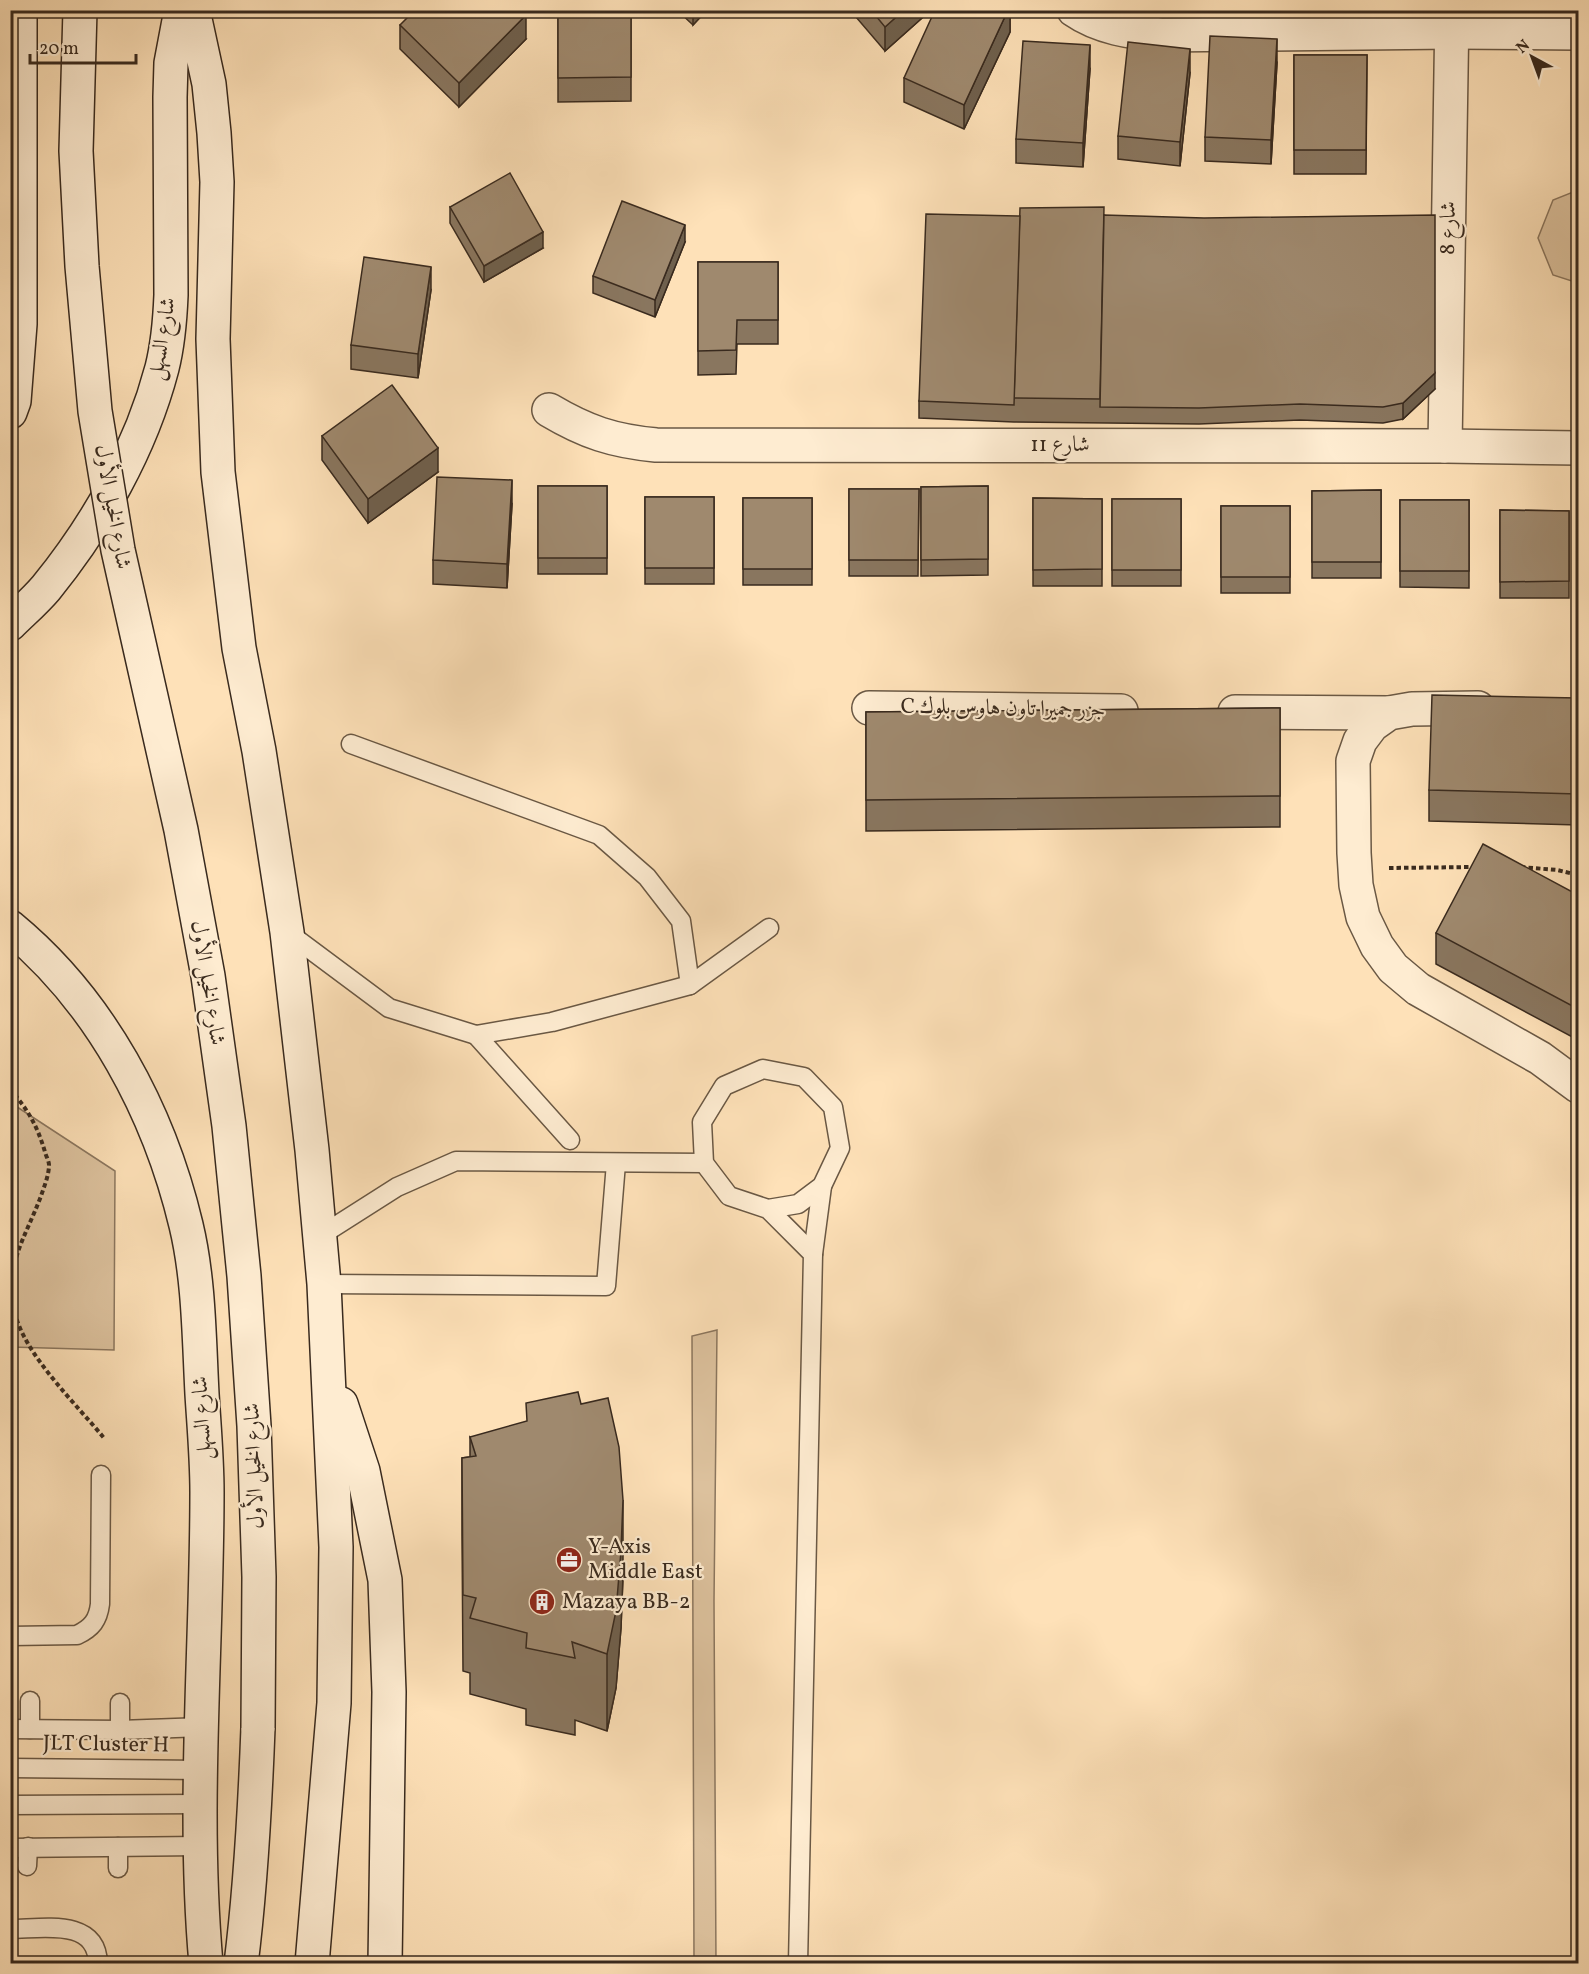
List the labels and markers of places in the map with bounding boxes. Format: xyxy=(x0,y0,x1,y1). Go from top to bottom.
place label: Y-Axis Middle East xyxy=(588,1532,703,1588)
office icon: Y-Axis Middle East xyxy=(554,1545,584,1575)
building icon: Mazaya BB-2 xyxy=(527,1587,557,1617)
place label: Mazaya BB-2 xyxy=(562,1587,690,1618)

